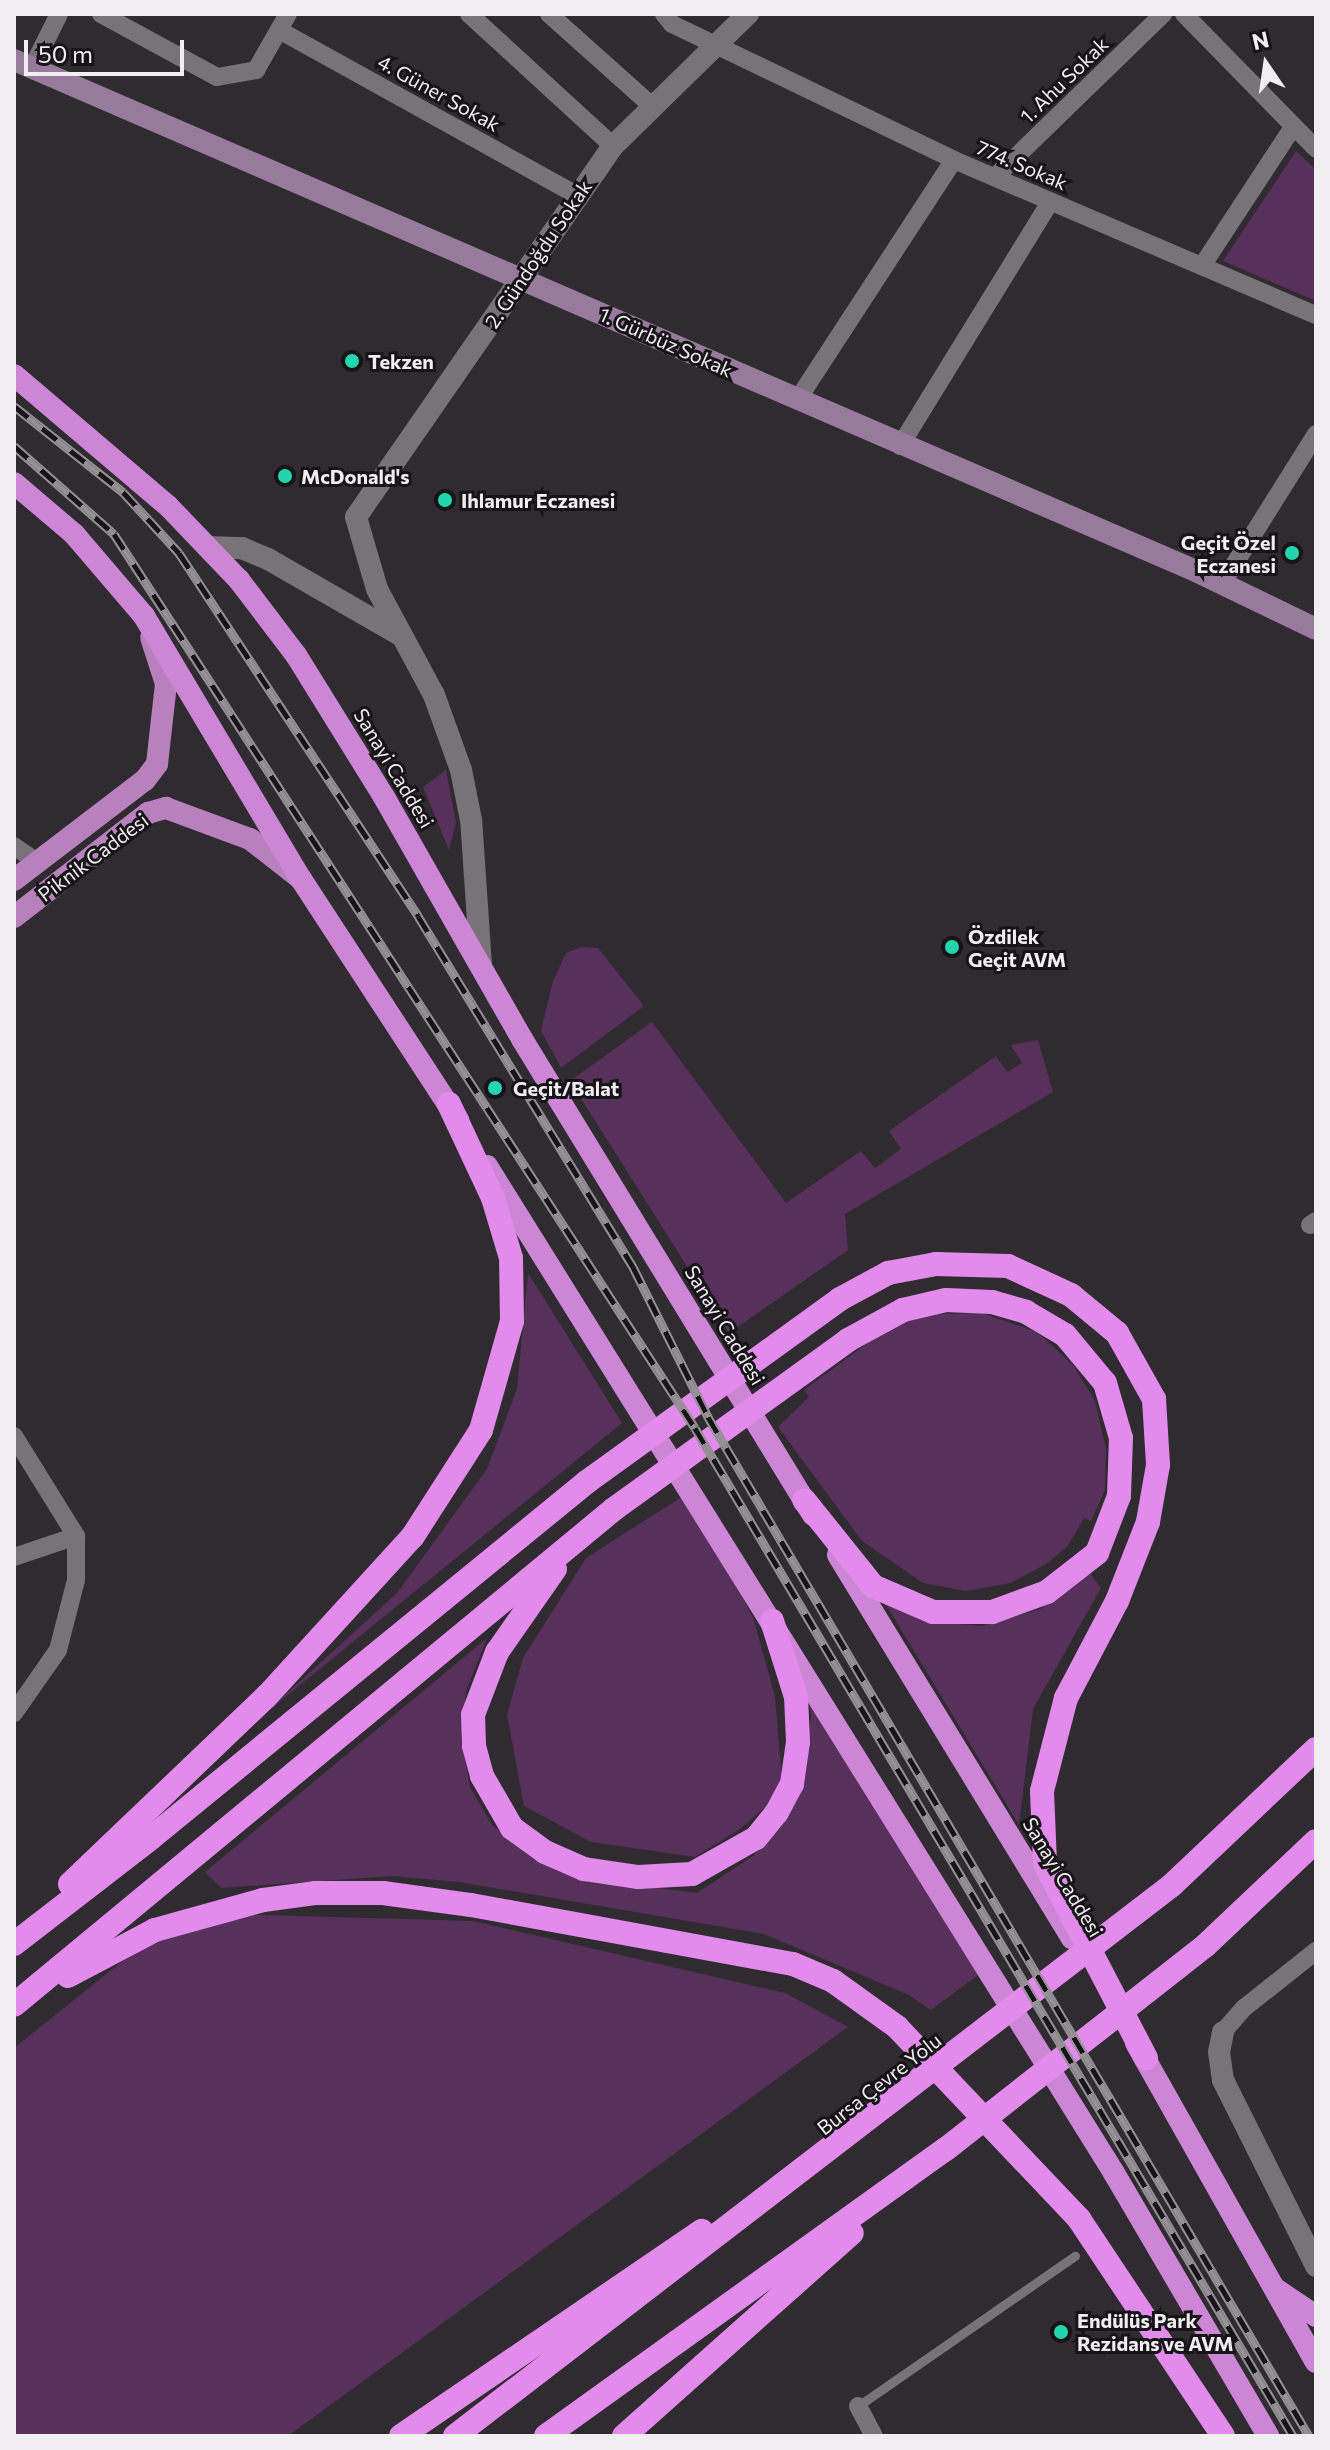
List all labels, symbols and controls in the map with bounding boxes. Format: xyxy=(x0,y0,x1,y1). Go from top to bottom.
scale bar xyxy=(28,24,188,74)
north arrow xyxy=(1226,24,1306,104)
text: N xyxy=(1249,25,1272,55)
street label: 1. Ahu Sokak xyxy=(1015,32,1113,128)
text: 50 m xyxy=(38,39,93,68)
street label: 4. Güner Sokak xyxy=(374,50,504,136)
street label: 774. Sokak xyxy=(973,135,1071,195)
street label: 2. Gündoğdu Sokak xyxy=(480,175,596,333)
street label: 1. Gürbüz Sokak xyxy=(596,302,736,382)
place label: Tekzen xyxy=(368,349,434,373)
marker: Tekzen xyxy=(343,352,361,370)
place label: McDonald's xyxy=(301,464,410,488)
marker: McDonald's xyxy=(276,467,294,485)
place label: Ihlamur Eczanesi xyxy=(461,488,615,512)
marker: Ihlamur Eczanesi xyxy=(436,491,454,509)
place label: Geçit Özel Eczanesi xyxy=(1181,530,1276,577)
marker: Geçit Özel Eczanesi xyxy=(1283,544,1301,562)
street label: Sanayi Caddesi xyxy=(349,704,439,832)
street label: Piknik Caddesi xyxy=(33,808,153,906)
place label: Özdilek Geçit AVM xyxy=(968,924,1066,971)
marker: Özdilek Geçit AVM xyxy=(943,938,961,956)
place label: Geçit/Balat xyxy=(513,1076,619,1100)
marker: Geçit/Balat xyxy=(484,1077,506,1099)
street label: Sanayi Caddesi xyxy=(680,1261,770,1389)
street label: Sanayi Caddesi xyxy=(1018,1813,1108,1941)
street label: Bursa Çevre Yolu xyxy=(812,2028,946,2140)
place label: Endülüs Park Rezidans ve AVM xyxy=(1077,2308,1234,2355)
marker: Endülüs Park Rezidans ve AVM xyxy=(1052,2323,1070,2341)

